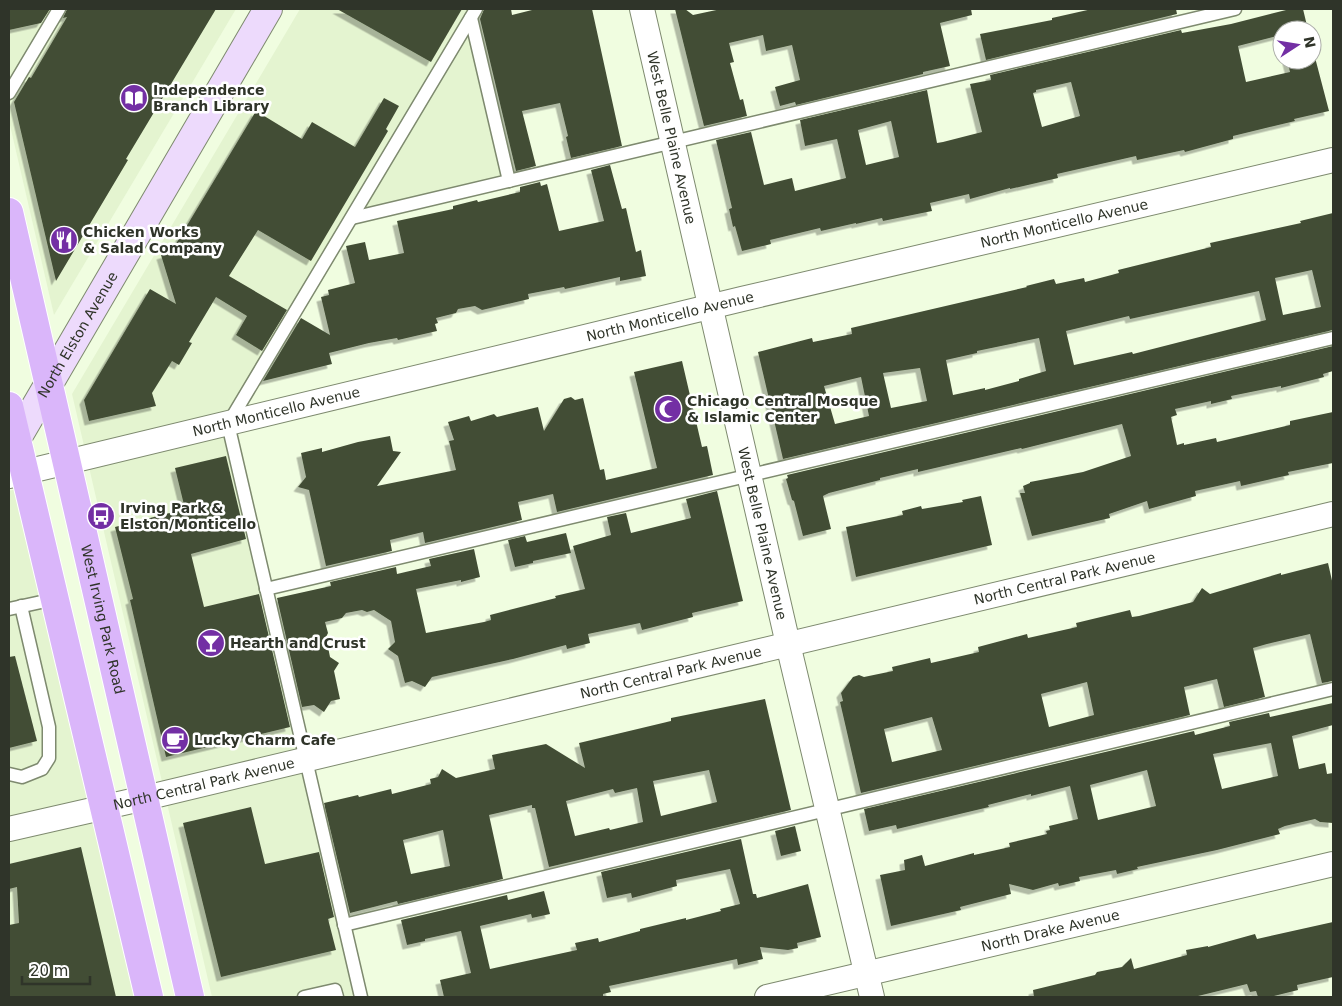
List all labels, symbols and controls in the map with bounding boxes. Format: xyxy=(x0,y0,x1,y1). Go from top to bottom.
north arrow xyxy=(1272,20,1322,70)
text: N xyxy=(1301,35,1319,50)
street label: West Belle Plaine Avenue xyxy=(644,50,699,226)
place label: Independence Branch Library xyxy=(153,82,269,114)
library icon: Independence Branch Library xyxy=(119,83,149,113)
street label: North Monticello Avenue xyxy=(979,196,1150,251)
place label: Chicken Works & Salad Company xyxy=(83,224,222,256)
restaurant icon: Chicken Works & Salad Company xyxy=(49,225,79,255)
street label: North Elston Avenue xyxy=(35,269,121,400)
street label: North Monticello Avenue xyxy=(585,289,755,344)
street label: North Monticello Avenue xyxy=(191,384,362,439)
place label: Chicago Central Mosque & Islamic Center xyxy=(687,393,878,425)
mosque icon: Chicago Central Mosque & Islamic Center xyxy=(653,394,683,424)
street label: West Belle Plaine Avenue xyxy=(735,445,790,621)
place label: Irving Park & Elston/Monticello xyxy=(120,500,256,532)
bus stop icon: Irving Park & Elston/Monticello xyxy=(86,501,116,531)
street label: West Irving Park Road xyxy=(78,543,128,696)
street label: North Central Park Avenue xyxy=(972,549,1157,608)
bar icon: Hearth and Crust xyxy=(196,628,226,658)
place label: Hearth and Crust xyxy=(230,635,366,651)
street label: North Central Park Avenue xyxy=(578,643,763,702)
cafe icon: Lucky Charm Cafe xyxy=(160,725,190,755)
place label: Lucky Charm Cafe xyxy=(194,732,336,748)
street label: North Central Park Avenue xyxy=(112,755,296,813)
street label: North Drake Avenue xyxy=(980,906,1121,954)
scale bar xyxy=(22,954,90,986)
text: 20 m xyxy=(30,962,68,980)

